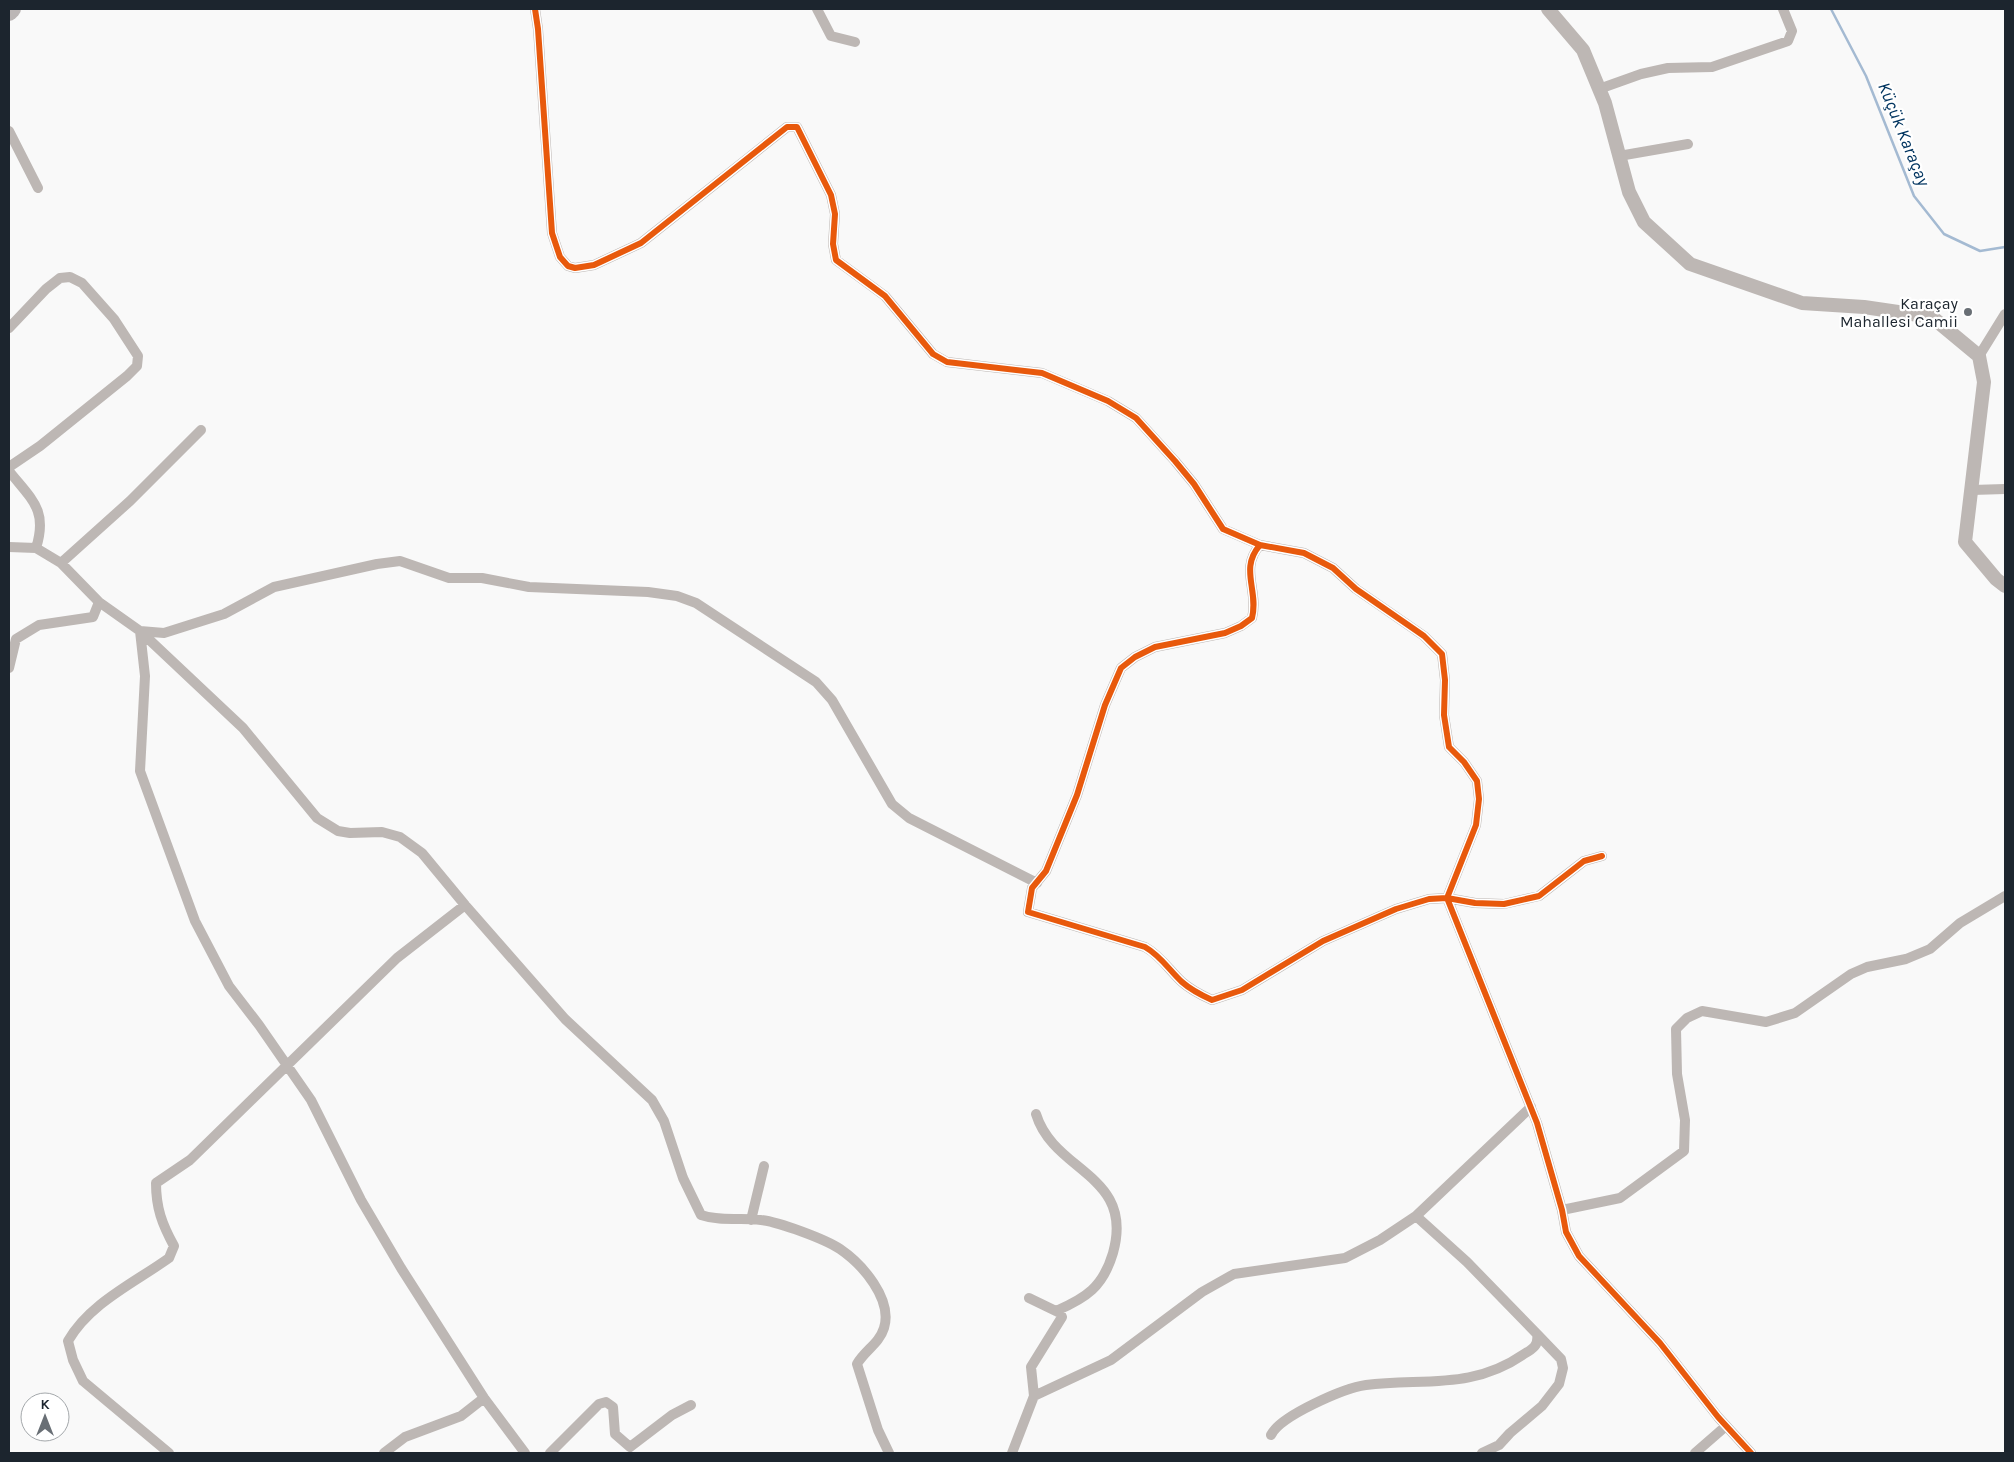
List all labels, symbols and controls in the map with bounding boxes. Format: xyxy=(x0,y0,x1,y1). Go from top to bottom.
water label: Küçük Karaçay xyxy=(1873,79,1935,190)
place label: Karaçay Mahallesi Camii xyxy=(1840,294,1959,331)
marker: Karaçay Mahallesi Camii xyxy=(1962,306,1974,318)
north arrow xyxy=(20,1392,70,1442)
text: K xyxy=(40,1396,50,1413)

